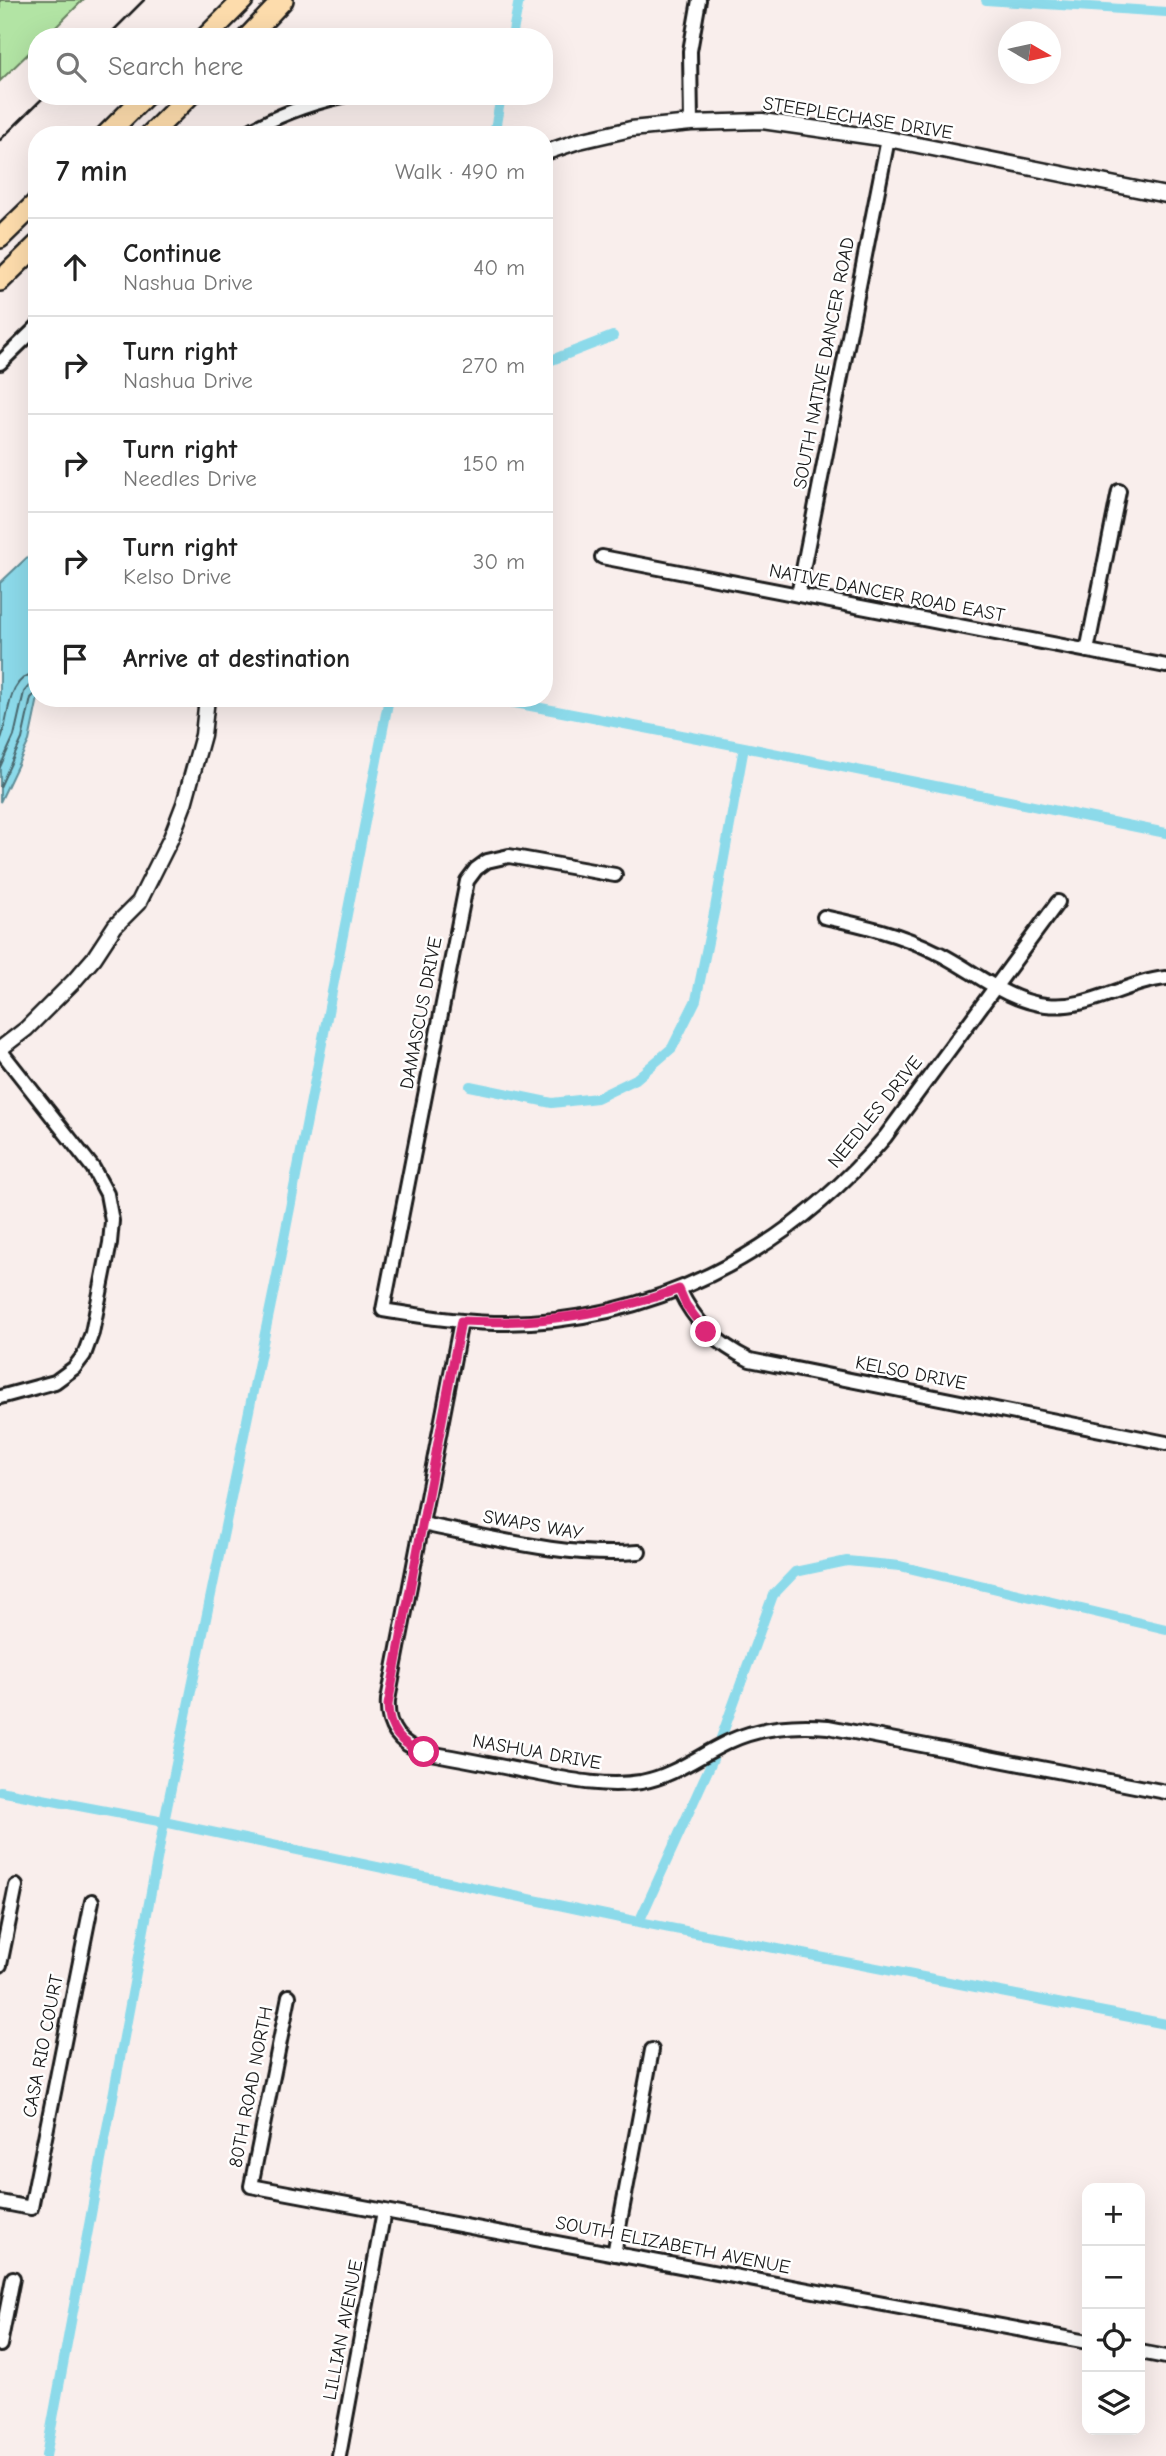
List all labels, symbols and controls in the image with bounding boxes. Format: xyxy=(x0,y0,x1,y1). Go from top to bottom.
north arrow xyxy=(998,21,1061,84)
search box xyxy=(28,28,553,105)
icon: search xyxy=(52,48,90,86)
text: Search here xyxy=(108,52,243,82)
street label: STEEPLECHASE DRIVE xyxy=(762,92,954,144)
text: 7 min xyxy=(56,154,128,189)
text: Walk · 490 m xyxy=(395,158,525,185)
street label: SOUTH NATIVE DANCER ROAD xyxy=(789,235,859,491)
text: Continue xyxy=(123,239,221,269)
icon: ahead xyxy=(56,248,94,286)
text: 40 m xyxy=(473,254,525,281)
text: Nashua Drive xyxy=(123,269,253,296)
text: Turn right xyxy=(123,337,237,367)
icon: right xyxy=(56,346,94,384)
text: 270 m xyxy=(461,352,525,379)
text: Nashua Drive xyxy=(123,367,253,394)
text: Turn right xyxy=(123,435,237,465)
icon: right xyxy=(56,444,94,482)
text: 150 m xyxy=(463,450,525,477)
text: Needles Drive xyxy=(123,465,257,492)
text: Turn right xyxy=(123,533,237,563)
icon: right xyxy=(56,542,94,580)
text: 30 m xyxy=(473,548,525,575)
street label: NATIVE DANCER ROAD EAST xyxy=(767,559,1007,627)
text: Kelso Drive xyxy=(123,563,231,590)
icon: arrive xyxy=(56,640,94,678)
text: Arrive at destination xyxy=(123,644,350,674)
street label: DAMASCUS DRIVE xyxy=(395,935,447,1091)
street label: NEEDLES DRIVE xyxy=(823,1052,927,1172)
route end xyxy=(690,1316,721,1347)
street label: KELSO DRIVE xyxy=(853,1351,969,1395)
street label: SWAPS WAY xyxy=(481,1505,585,1545)
street label: NASHUA DRIVE xyxy=(471,1730,603,1774)
route start xyxy=(408,1736,439,1767)
street label: CASA RIO COURT xyxy=(18,1972,68,2120)
street label: 80TH ROAD NORTH xyxy=(225,2004,277,2170)
map controls xyxy=(1082,2183,1145,2435)
button: + xyxy=(1082,2183,1145,2246)
street label: SOUTH ELIZABETH AVENUE xyxy=(554,2211,792,2279)
button: − xyxy=(1082,2246,1145,2309)
street label: LILLIAN AVENUE xyxy=(319,2258,367,2402)
button: locate xyxy=(1082,2309,1145,2372)
button: layers xyxy=(1082,2372,1145,2435)

